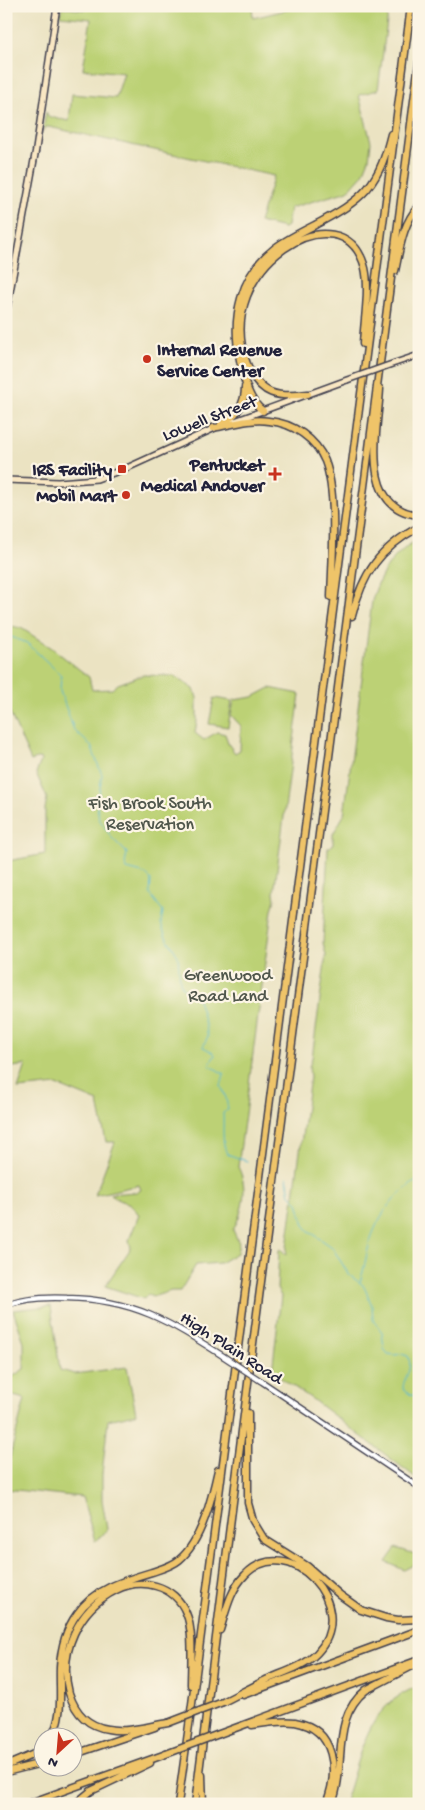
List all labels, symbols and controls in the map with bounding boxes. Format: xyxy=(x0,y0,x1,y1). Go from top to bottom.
place label: Internal Revenue Service Center xyxy=(157,341,283,383)
marker: Internal Revenue Service Center xyxy=(141,353,153,365)
street label: Lowell Street xyxy=(160,391,262,447)
place label: Pentucket Medical Andover xyxy=(141,456,267,498)
place label: IRS Facility xyxy=(32,461,112,482)
marker: IRS Facility xyxy=(116,463,128,475)
marker: Pentucket Medical Andover xyxy=(268,467,282,481)
place label: Mobil Mart xyxy=(36,487,118,508)
marker: Mobil Mart xyxy=(120,489,132,501)
park label: Fish Brook South Reservation xyxy=(87,794,212,836)
park label: Greenwood Road Land xyxy=(184,966,273,1008)
street label: High Plain Road xyxy=(175,1308,287,1391)
north arrow xyxy=(32,1728,82,1778)
text: N xyxy=(46,1752,61,1771)

